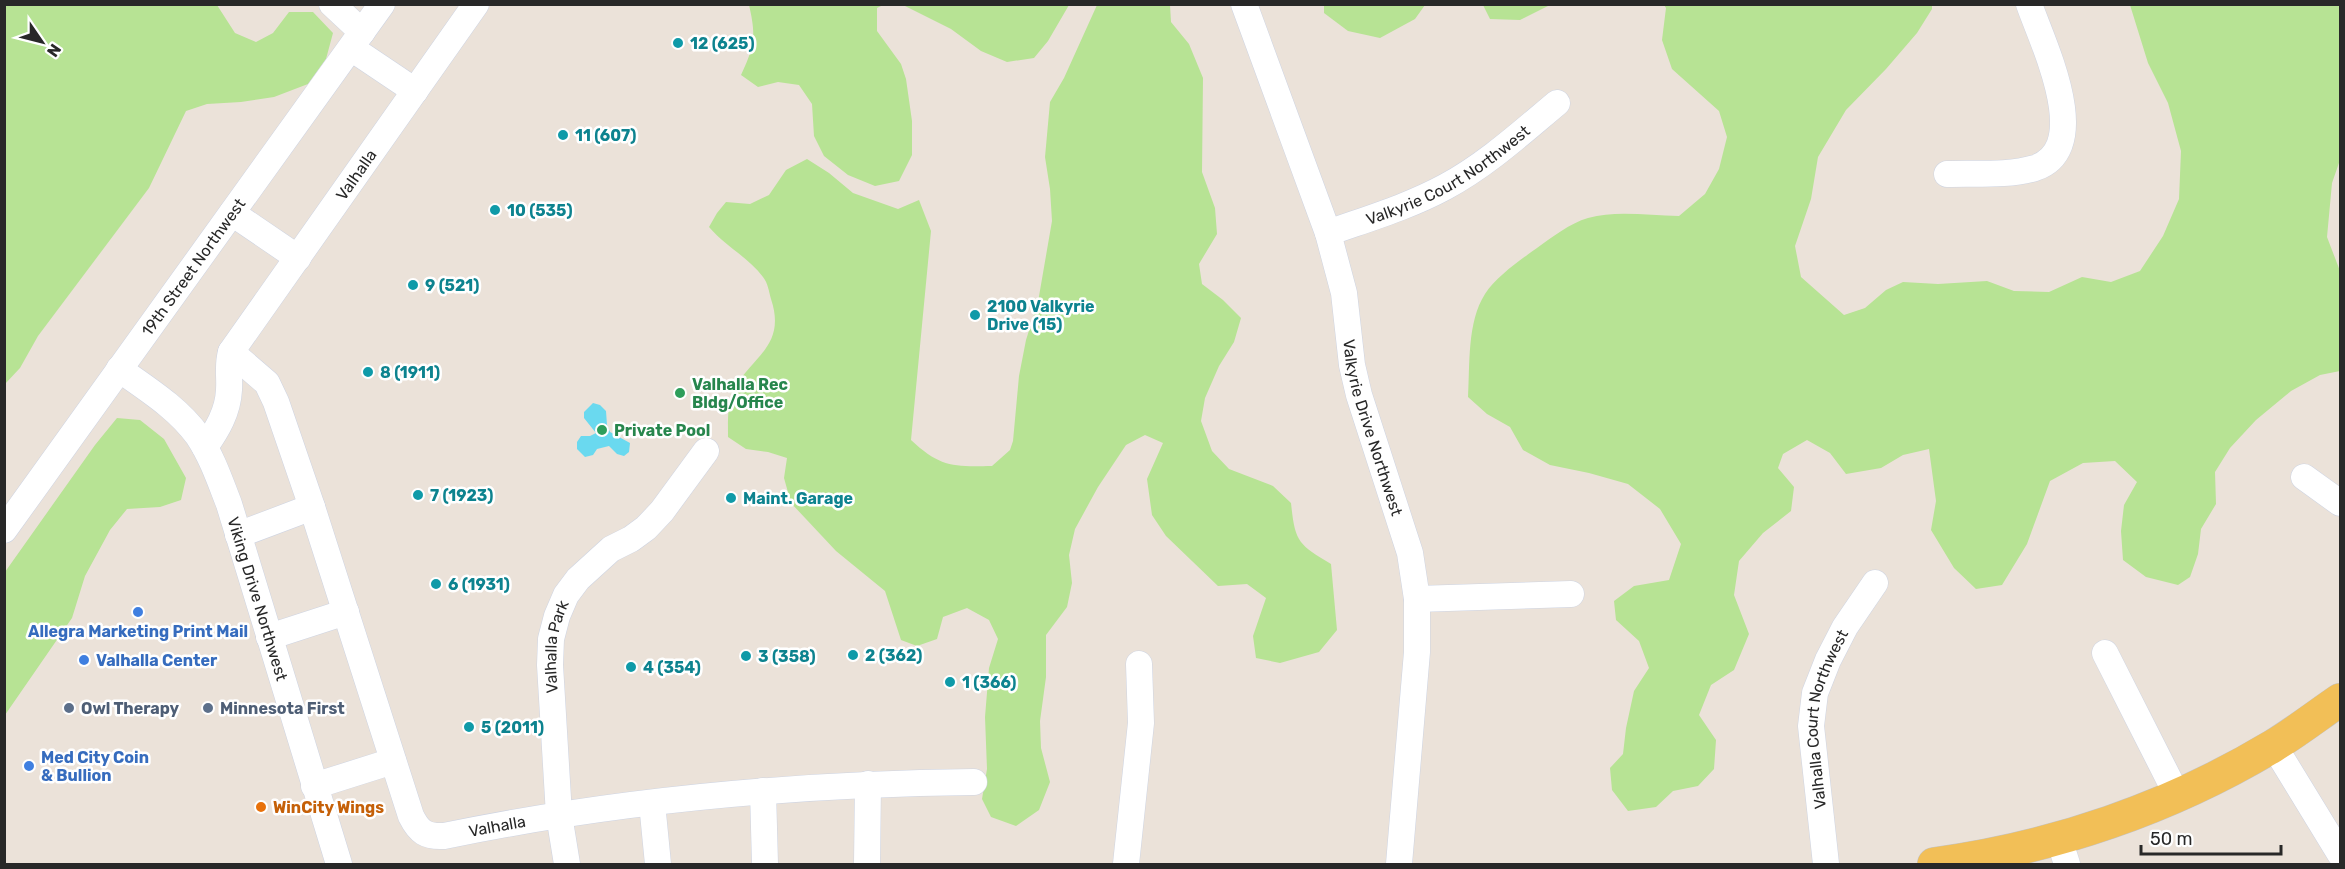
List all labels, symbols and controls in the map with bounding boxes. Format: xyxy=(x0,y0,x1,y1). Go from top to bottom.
north arrow xyxy=(12,12,72,72)
place label: 12 (625) xyxy=(690,34,755,53)
marker: 12 (625) xyxy=(671,36,685,50)
text: N xyxy=(43,40,65,60)
street label: Valkyrie Court Northwest xyxy=(1363,121,1533,229)
place label: 11 (607) xyxy=(575,126,636,145)
marker: 11 (607) xyxy=(556,128,570,142)
street label: Valhalla xyxy=(332,145,380,203)
street label: 19th Street Northwest xyxy=(137,194,249,339)
place label: 10 (535) xyxy=(507,201,573,220)
marker: 10 (535) xyxy=(488,203,502,217)
place label: 9 (521) xyxy=(425,276,479,295)
marker: 9 (521) xyxy=(406,278,420,292)
place label: 2100 Valkyrie Drive (15) xyxy=(987,297,1095,334)
marker: 2100 Valkyrie Drive (15) xyxy=(968,308,982,322)
street label: Valkyrie Drive Northwest xyxy=(1340,338,1407,518)
place label: 8 (1911) xyxy=(380,363,440,382)
marker: 8 (1911) xyxy=(361,365,375,379)
place label: Valhalla Rec Bldg/Office xyxy=(692,375,788,412)
marker: Valhalla Rec Bldg/Office xyxy=(673,386,687,400)
place label: Private Pool xyxy=(614,421,710,440)
marker: Private Pool xyxy=(595,423,609,437)
place label: 7 (1923) xyxy=(430,486,494,505)
marker: 7 (1923) xyxy=(411,488,425,502)
place label: Maint. Garage xyxy=(743,489,853,508)
marker: Maint. Garage xyxy=(724,491,738,505)
street label: Viking Drive Northwest xyxy=(224,514,292,683)
place label: 6 (1931) xyxy=(448,575,510,594)
marker: 6 (1931) xyxy=(429,577,443,591)
street label: Valhalla Park xyxy=(540,596,573,694)
marker: Allegra Marketing Print Mail xyxy=(131,605,145,619)
place label: Allegra Marketing Print Mail xyxy=(28,622,248,641)
street label: Valhalla Court Northwest xyxy=(1801,626,1852,810)
place label: 2 (362) xyxy=(865,646,922,665)
place label: 3 (358) xyxy=(758,647,816,666)
marker: 2 (362) xyxy=(846,648,860,662)
marker: 3 (358) xyxy=(739,649,753,663)
place label: Valhalla Center xyxy=(96,651,218,670)
marker: Valhalla Center xyxy=(77,653,91,667)
place label: 4 (354) xyxy=(643,658,701,677)
marker: 4 (354) xyxy=(624,660,638,674)
place label: 1 (366) xyxy=(962,673,1016,692)
marker: 1 (366) xyxy=(943,675,957,689)
place label: Owl Therapy xyxy=(81,699,179,718)
place label: Minnesota First xyxy=(220,699,345,718)
marker: Owl Therapy xyxy=(62,701,76,715)
marker: Minnesota First xyxy=(201,701,215,715)
place label: 5 (2011) xyxy=(481,718,544,737)
marker: 5 (2011) xyxy=(462,720,476,734)
place label: Med City Coin & Bullion xyxy=(41,748,149,785)
marker: Med City Coin & Bullion xyxy=(22,759,36,773)
place label: WinCity Wings xyxy=(273,798,384,817)
marker: WinCity Wings xyxy=(254,800,268,814)
street label: Valhalla xyxy=(467,811,527,840)
scale bar xyxy=(2141,818,2280,856)
text: 50 m xyxy=(2150,828,2193,850)

